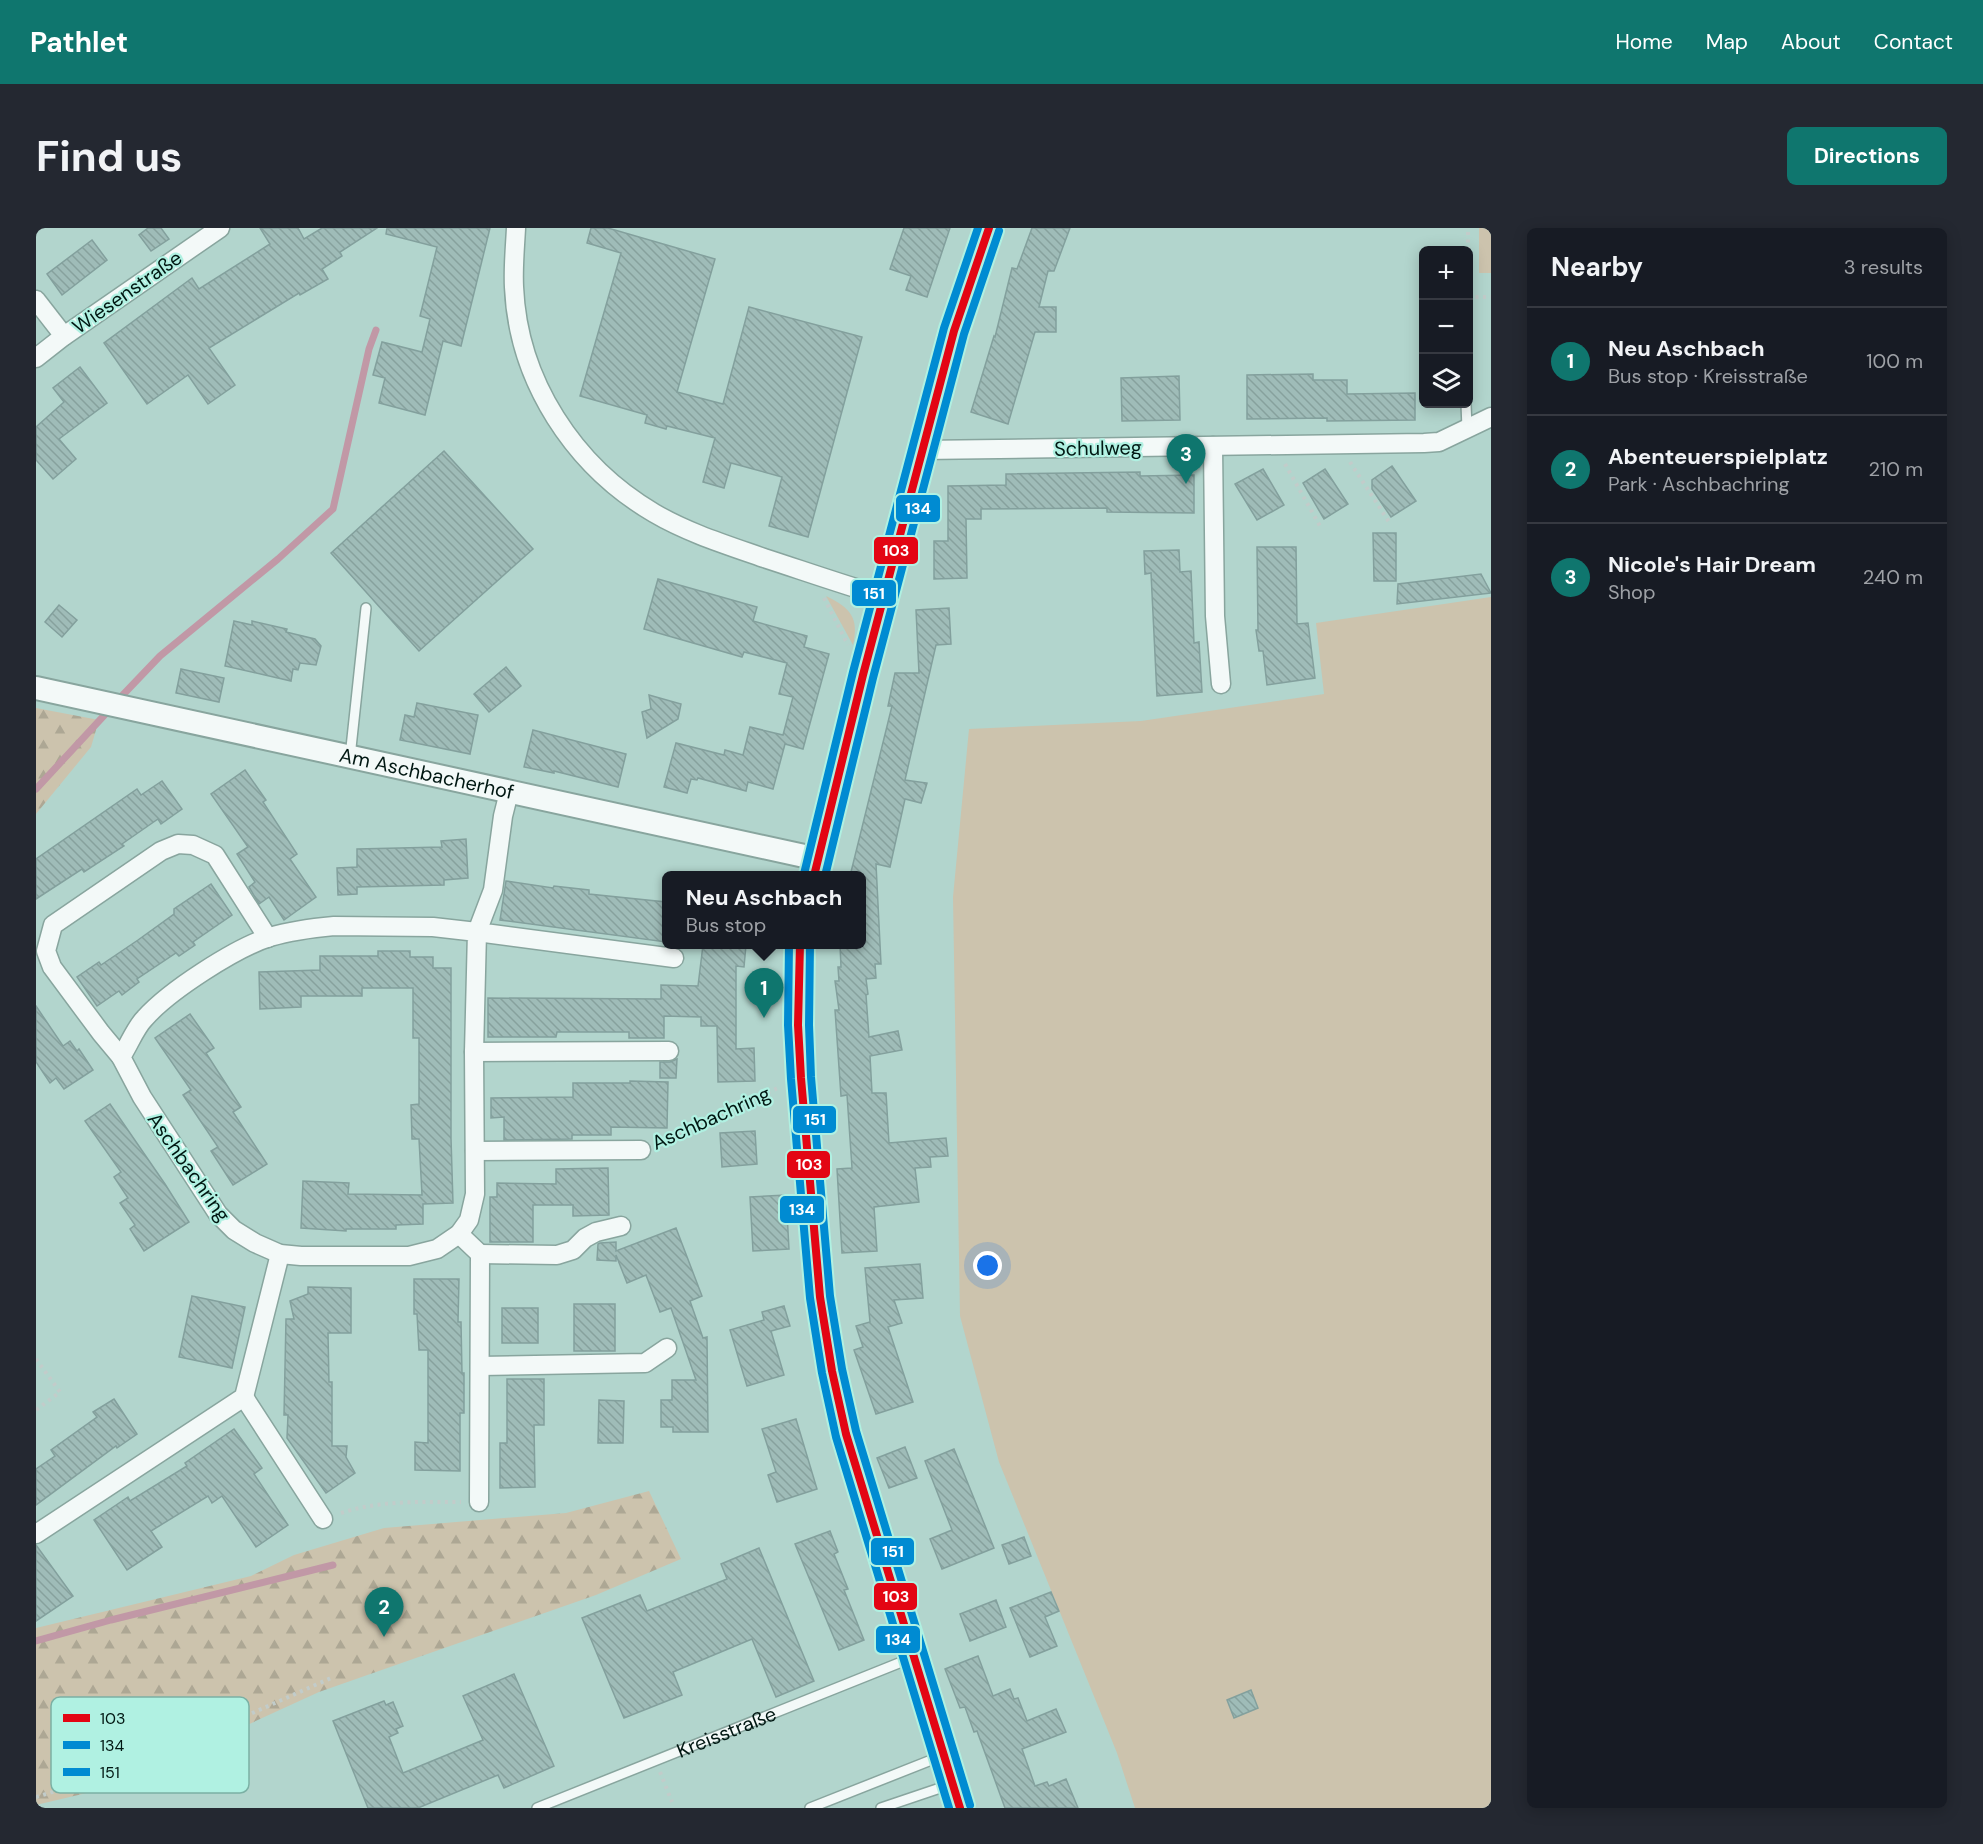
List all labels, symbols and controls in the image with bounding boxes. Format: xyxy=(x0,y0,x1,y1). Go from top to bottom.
text: Pathlet xyxy=(30,24,128,61)
text: Home xyxy=(1615,28,1673,56)
text: Map xyxy=(1706,28,1748,56)
text: About xyxy=(1781,28,1841,56)
text: Contact xyxy=(1874,28,1953,56)
button: Directions xyxy=(1787,127,1947,185)
text: Find us xyxy=(36,129,182,184)
street label: Wiesenstraße xyxy=(67,245,187,339)
map controls xyxy=(1419,246,1473,408)
button: + xyxy=(1419,246,1473,300)
text: Nearby xyxy=(1551,250,1643,284)
text: 3 results xyxy=(1844,254,1923,280)
button: − xyxy=(1419,300,1473,354)
text: Neu Aschbach xyxy=(1608,334,1765,363)
text: 1 xyxy=(1567,348,1574,374)
text: 100 m xyxy=(1866,348,1923,374)
button: layers xyxy=(1419,354,1473,408)
text: Bus stop · Kreisstraße xyxy=(1608,363,1808,389)
street label: Schulweg xyxy=(1054,434,1142,462)
pin: 3 xyxy=(1166,434,1206,484)
text: Abenteuerspielplatz xyxy=(1608,442,1828,471)
text: 2 xyxy=(1565,456,1576,482)
text: 210 m xyxy=(1868,456,1923,482)
text: Park · Aschbachring xyxy=(1608,471,1790,497)
line badge: 134 xyxy=(895,494,941,523)
text: 134 xyxy=(905,498,931,519)
line badge: 103 xyxy=(873,536,919,565)
text: 103 xyxy=(883,540,909,561)
text: Nicole's Hair Dream xyxy=(1608,550,1816,579)
text: 3 xyxy=(1564,564,1577,590)
text: 240 m xyxy=(1863,564,1923,590)
line badge: 151 xyxy=(851,579,897,607)
text: Shop xyxy=(1608,579,1655,605)
text: 151 xyxy=(863,583,885,604)
street label: Am Aschbacherhof xyxy=(337,742,517,805)
popup xyxy=(662,871,866,949)
text: Neu Aschbach xyxy=(686,883,842,912)
text: Bus stop xyxy=(686,912,766,938)
pin: 1 xyxy=(744,968,784,1018)
street label: Aschbachring xyxy=(647,1080,775,1156)
line badge: 151 xyxy=(792,1105,837,1134)
street label: Aschbachring xyxy=(142,1107,236,1227)
text: 151 xyxy=(804,1109,826,1130)
line badge: 103 xyxy=(786,1150,831,1179)
text: 103 xyxy=(796,1154,822,1175)
line badge: 134 xyxy=(779,1195,825,1224)
text: 134 xyxy=(789,1199,815,1220)
your location xyxy=(973,1251,1002,1280)
line badge: 151 xyxy=(870,1537,915,1566)
text: 151 xyxy=(882,1541,904,1562)
line badge: 103 xyxy=(873,1582,918,1611)
text: 103 xyxy=(883,1586,909,1607)
pin: 2 xyxy=(364,1588,404,1637)
line badge: 134 xyxy=(875,1625,921,1654)
text: 134 xyxy=(885,1629,911,1650)
legend xyxy=(51,1697,249,1793)
street label: Kreisstraße xyxy=(673,1701,780,1764)
text: 103 xyxy=(100,1708,125,1729)
text: 134 xyxy=(100,1735,124,1756)
text: 151 xyxy=(100,1762,120,1783)

